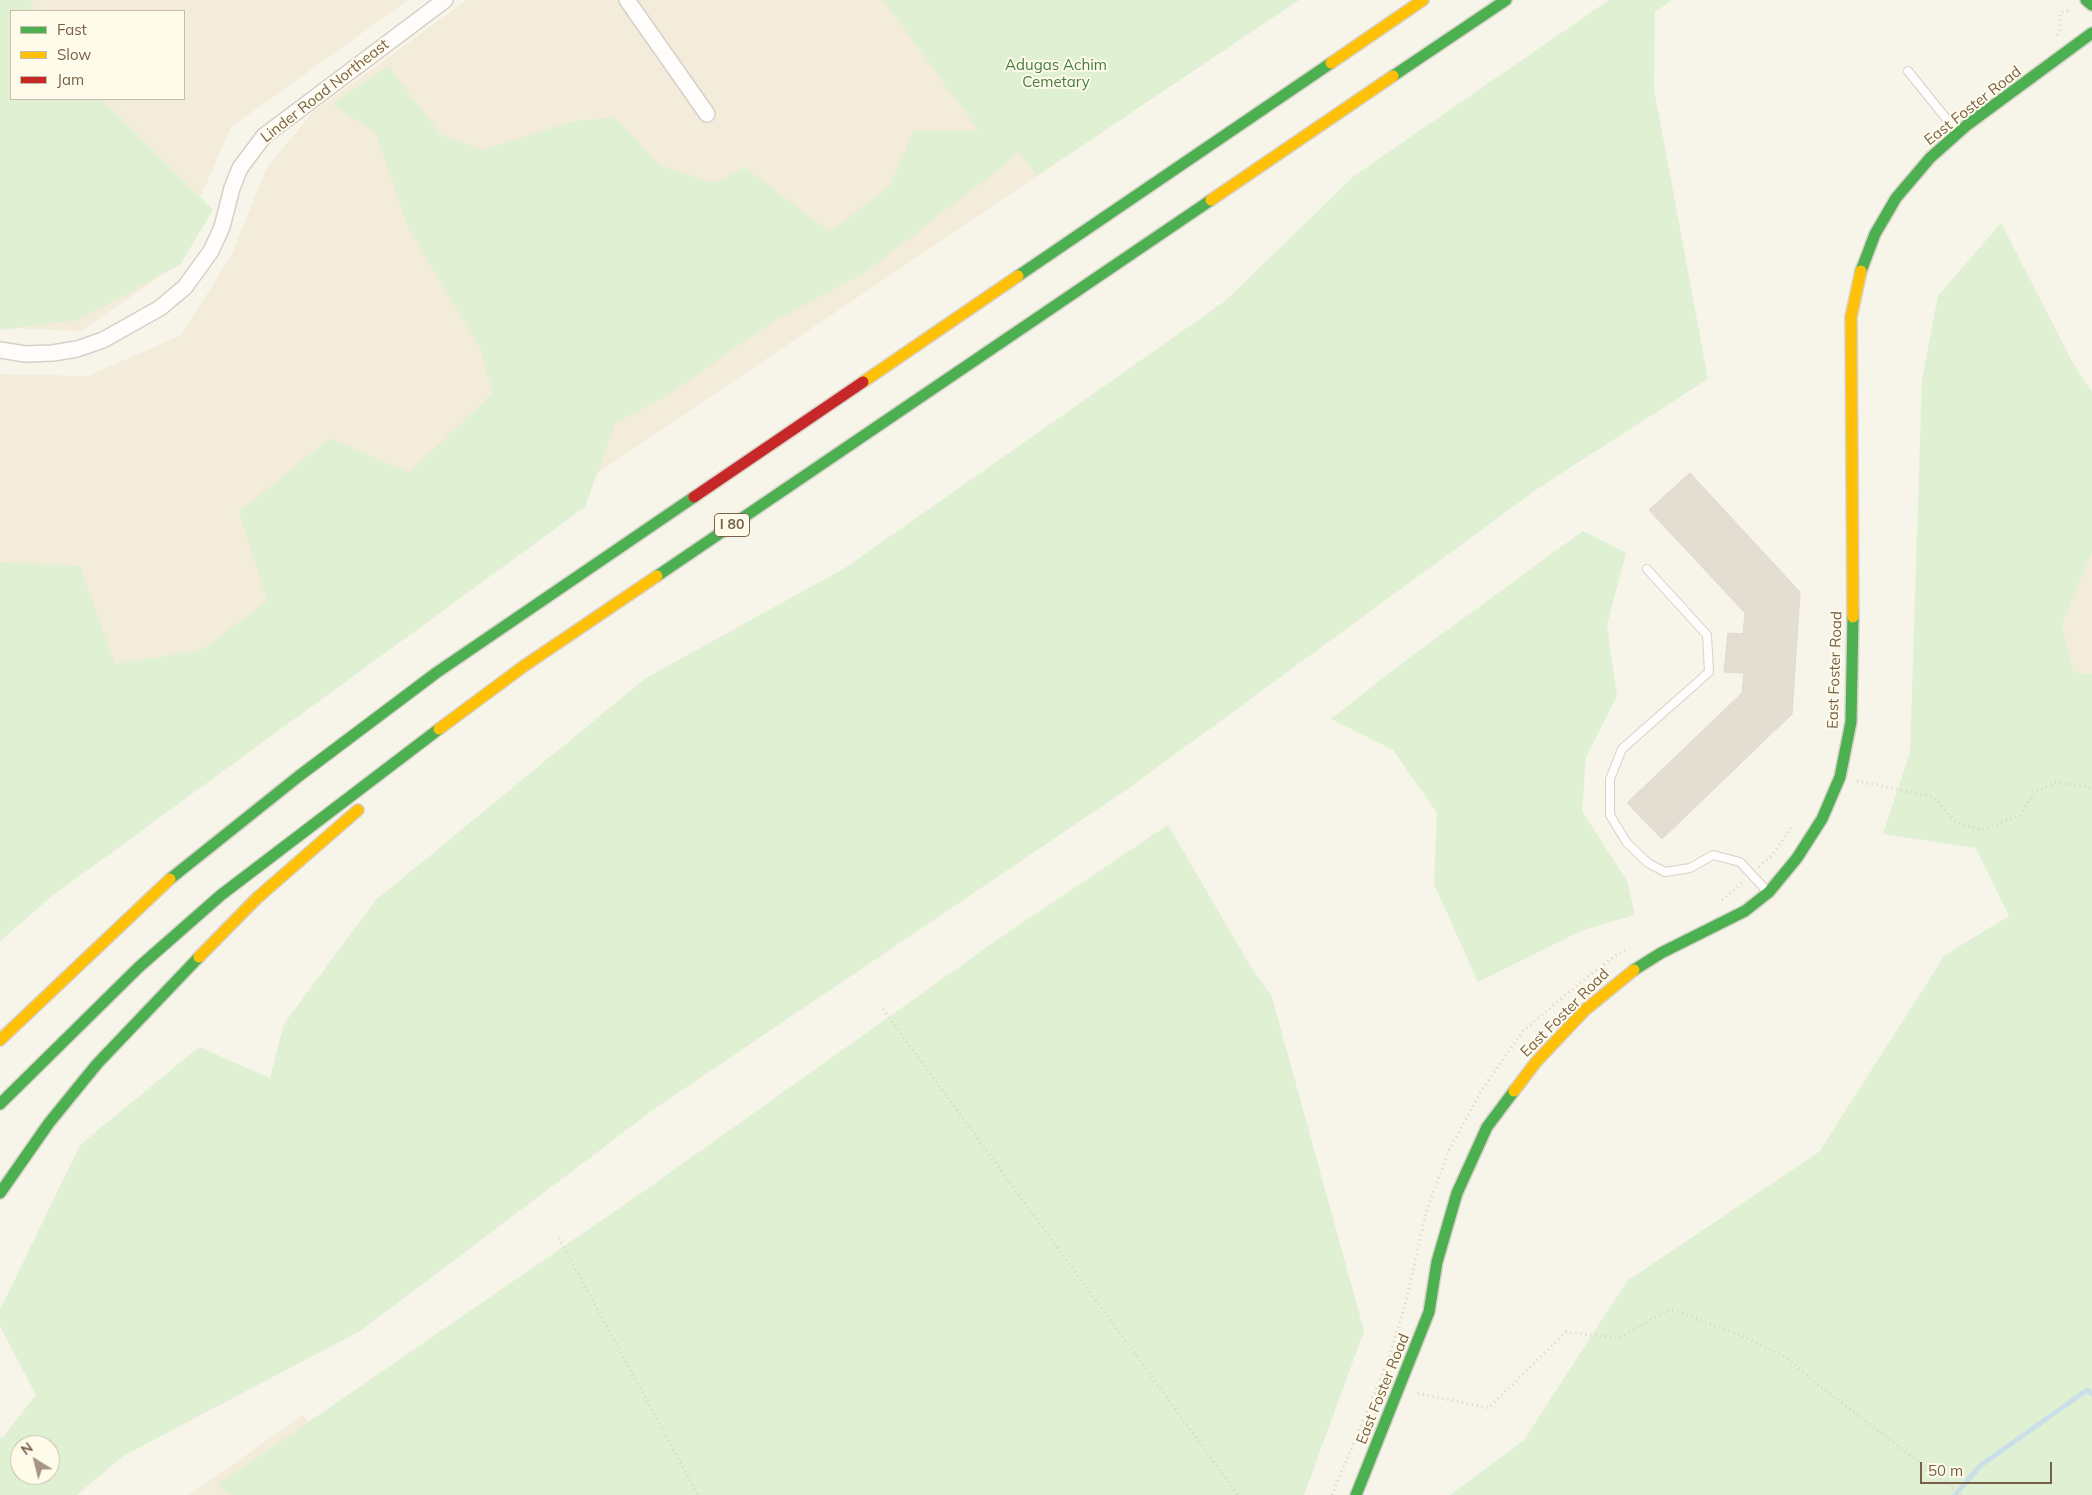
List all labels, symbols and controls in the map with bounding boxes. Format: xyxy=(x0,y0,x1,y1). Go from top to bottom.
legend xyxy=(10,10,185,100)
text: Fast xyxy=(57,20,87,39)
street label: Linder Road Northeast xyxy=(258,36,392,146)
text: Slow xyxy=(57,45,91,64)
park label: Adugas Achim Cemetary xyxy=(1005,56,1107,91)
street label: East Foster Road xyxy=(1921,63,2025,149)
text: Jam xyxy=(57,70,84,89)
road number: I 80 xyxy=(714,514,750,536)
street label: East Foster Road xyxy=(1824,611,1846,729)
street label: East Foster Road xyxy=(1517,965,1613,1061)
street label: East Foster Road xyxy=(1353,1331,1413,1447)
north arrow xyxy=(10,1435,60,1485)
text: N xyxy=(17,1438,36,1459)
scale bar xyxy=(1922,1452,2054,1484)
text: 50 m xyxy=(1928,1461,1963,1480)

